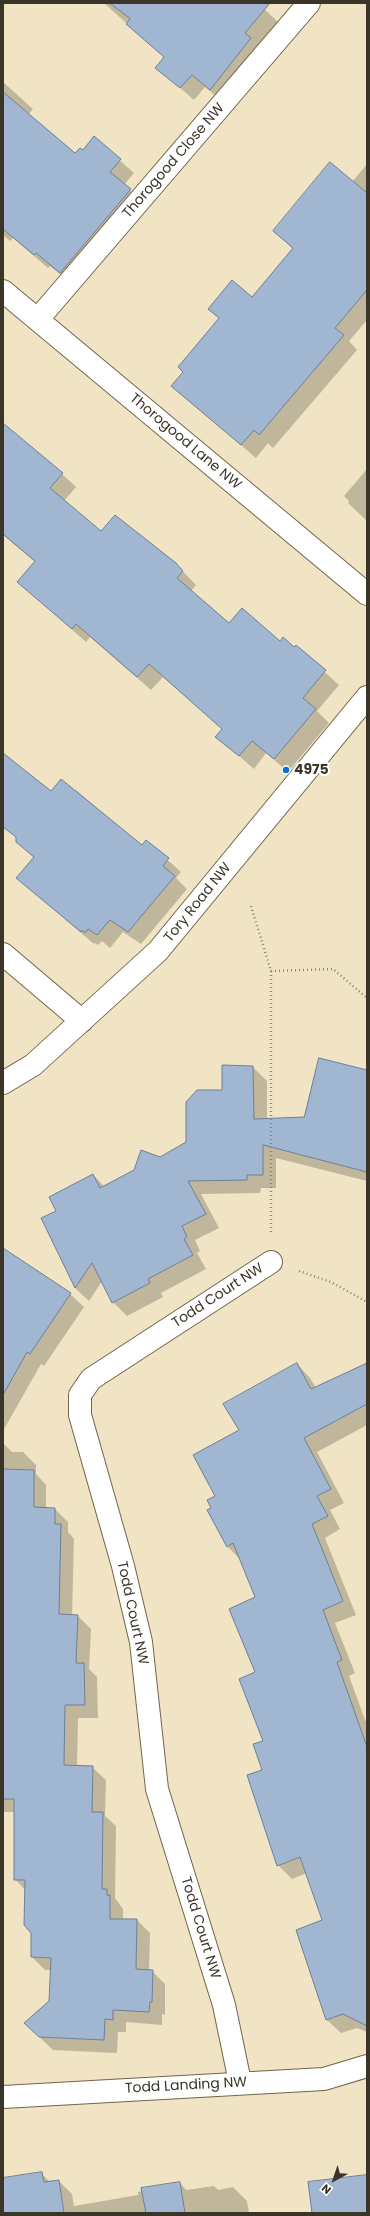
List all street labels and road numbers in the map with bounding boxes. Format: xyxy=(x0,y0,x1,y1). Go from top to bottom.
street label: Thorogood Close NW xyxy=(120,100,228,222)
street label: Thorogood Lane NW xyxy=(126,390,244,494)
street label: Tory Road NW xyxy=(161,860,235,946)
street label: Todd Court NW xyxy=(169,1260,267,1332)
street label: Todd Court NW xyxy=(113,1560,151,1666)
street label: Todd Court NW xyxy=(177,1875,223,1981)
street label: Todd Landing NW xyxy=(125,2074,247,2098)

